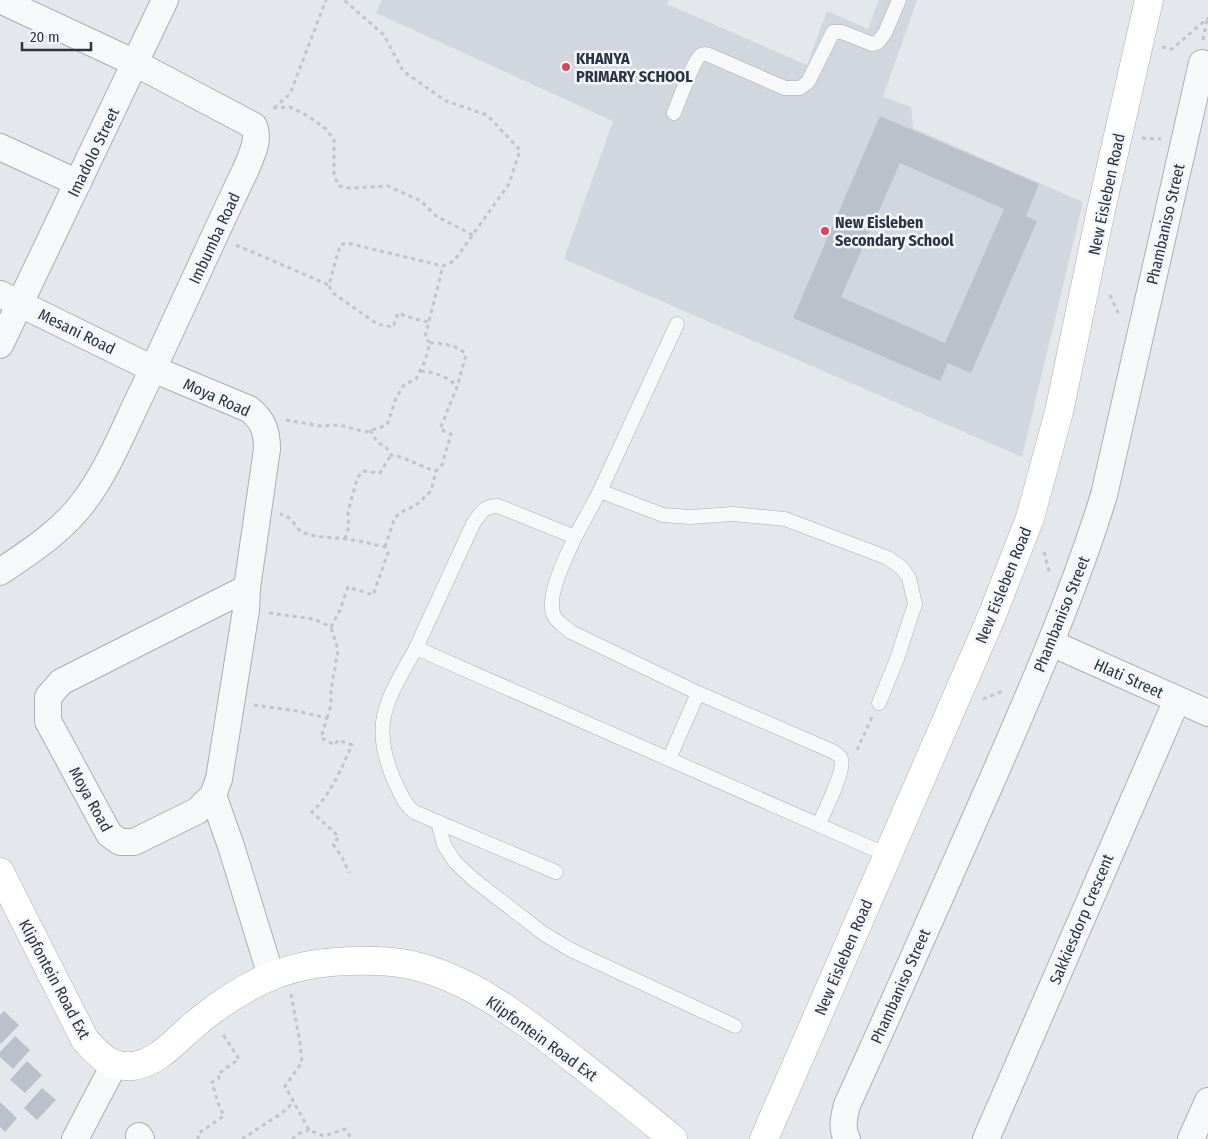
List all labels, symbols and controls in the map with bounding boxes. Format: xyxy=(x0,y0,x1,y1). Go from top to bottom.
scale bar xyxy=(22,20,91,52)
text: 20 m xyxy=(30,28,60,46)
place label: KHANYA PRIMARY SCHOOL xyxy=(576,49,693,86)
marker: KHANYA PRIMARY SCHOOL xyxy=(560,61,572,73)
street label: Imadolo Street xyxy=(64,104,124,200)
street label: New Eisleben Road xyxy=(1084,131,1129,257)
street label: Phambaniso Street xyxy=(1142,161,1189,286)
street label: Imbumba Road xyxy=(185,189,244,287)
place label: New Eisleben Secondary School xyxy=(835,213,954,250)
marker: New Eisleben Secondary School xyxy=(819,225,831,237)
street label: Mesani Road xyxy=(35,305,118,358)
street label: Moya Road xyxy=(180,374,253,421)
street label: New Eisleben Road xyxy=(971,524,1036,646)
street label: Phambaniso Street xyxy=(1029,553,1094,675)
street label: Hlati Street xyxy=(1091,655,1167,703)
street label: Moya Road xyxy=(65,763,116,835)
street label: Sakkiesdorp Crescent xyxy=(1045,850,1118,987)
street label: New Eisleben Road xyxy=(810,896,876,1018)
street label: Klipfontein Road Ext xyxy=(15,916,94,1043)
street label: Phambaniso Street xyxy=(867,925,935,1047)
street label: Klipfontein Road Ext xyxy=(482,992,602,1086)

